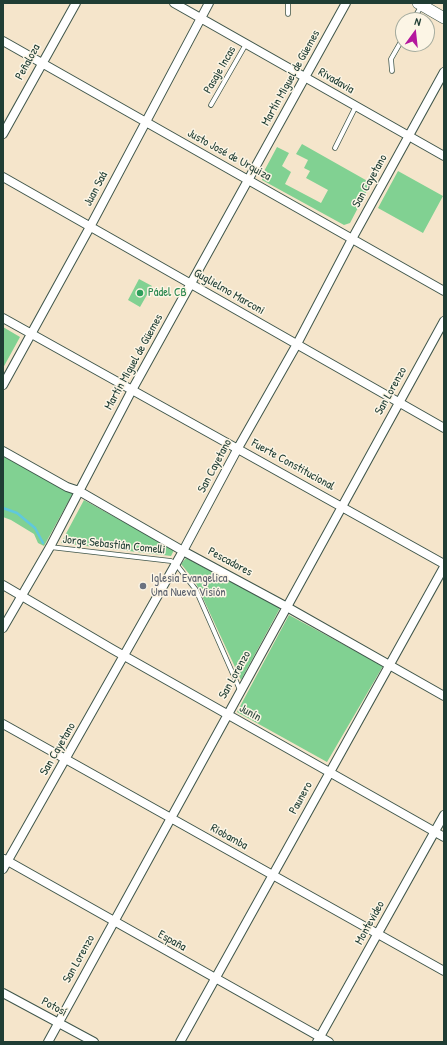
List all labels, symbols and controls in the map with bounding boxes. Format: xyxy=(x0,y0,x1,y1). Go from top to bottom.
north arrow xyxy=(395,12,435,52)
text: N xyxy=(413,14,422,29)
street label: Martín Miguel de Güemes xyxy=(259,28,323,128)
street label: Peñaloza xyxy=(12,42,44,82)
street label: Pasaje Incas xyxy=(201,44,239,96)
street label: Rivadavia xyxy=(315,65,357,97)
street label: Justo José de Urquiza xyxy=(185,126,273,184)
street label: San Cayetano xyxy=(349,152,391,210)
street label: Juan Saá xyxy=(81,169,111,209)
street label: Guglielmo Marconi xyxy=(191,266,267,318)
place label: Pádel CB xyxy=(148,286,187,300)
marker: Pádel CB xyxy=(135,288,145,298)
street label: Martín Miguel de Güemes xyxy=(102,312,166,412)
street label: San Lorenzo xyxy=(372,365,410,417)
street label: Fuerte Constitucional xyxy=(249,436,337,494)
street label: San Cayetano xyxy=(195,437,235,495)
street label: Jorge Sebastián Comelli xyxy=(62,532,166,558)
street label: Pescadores xyxy=(205,544,255,580)
place label: Iglesia Evangelica Una Nueva Visión xyxy=(151,572,227,600)
marker: Iglesia Evangelica Una Nueva Visión xyxy=(138,581,148,591)
street label: San Lorenzo xyxy=(216,649,254,701)
street label: Junín xyxy=(237,701,263,725)
street label: San Cayetano xyxy=(37,720,79,778)
street label: Paunero xyxy=(286,779,316,817)
street label: Riobamba xyxy=(208,821,250,853)
street label: Montevideo xyxy=(352,898,388,948)
street label: España xyxy=(155,927,189,955)
street label: San Lorenzo xyxy=(60,933,98,985)
street label: Potosí xyxy=(39,994,69,1020)

